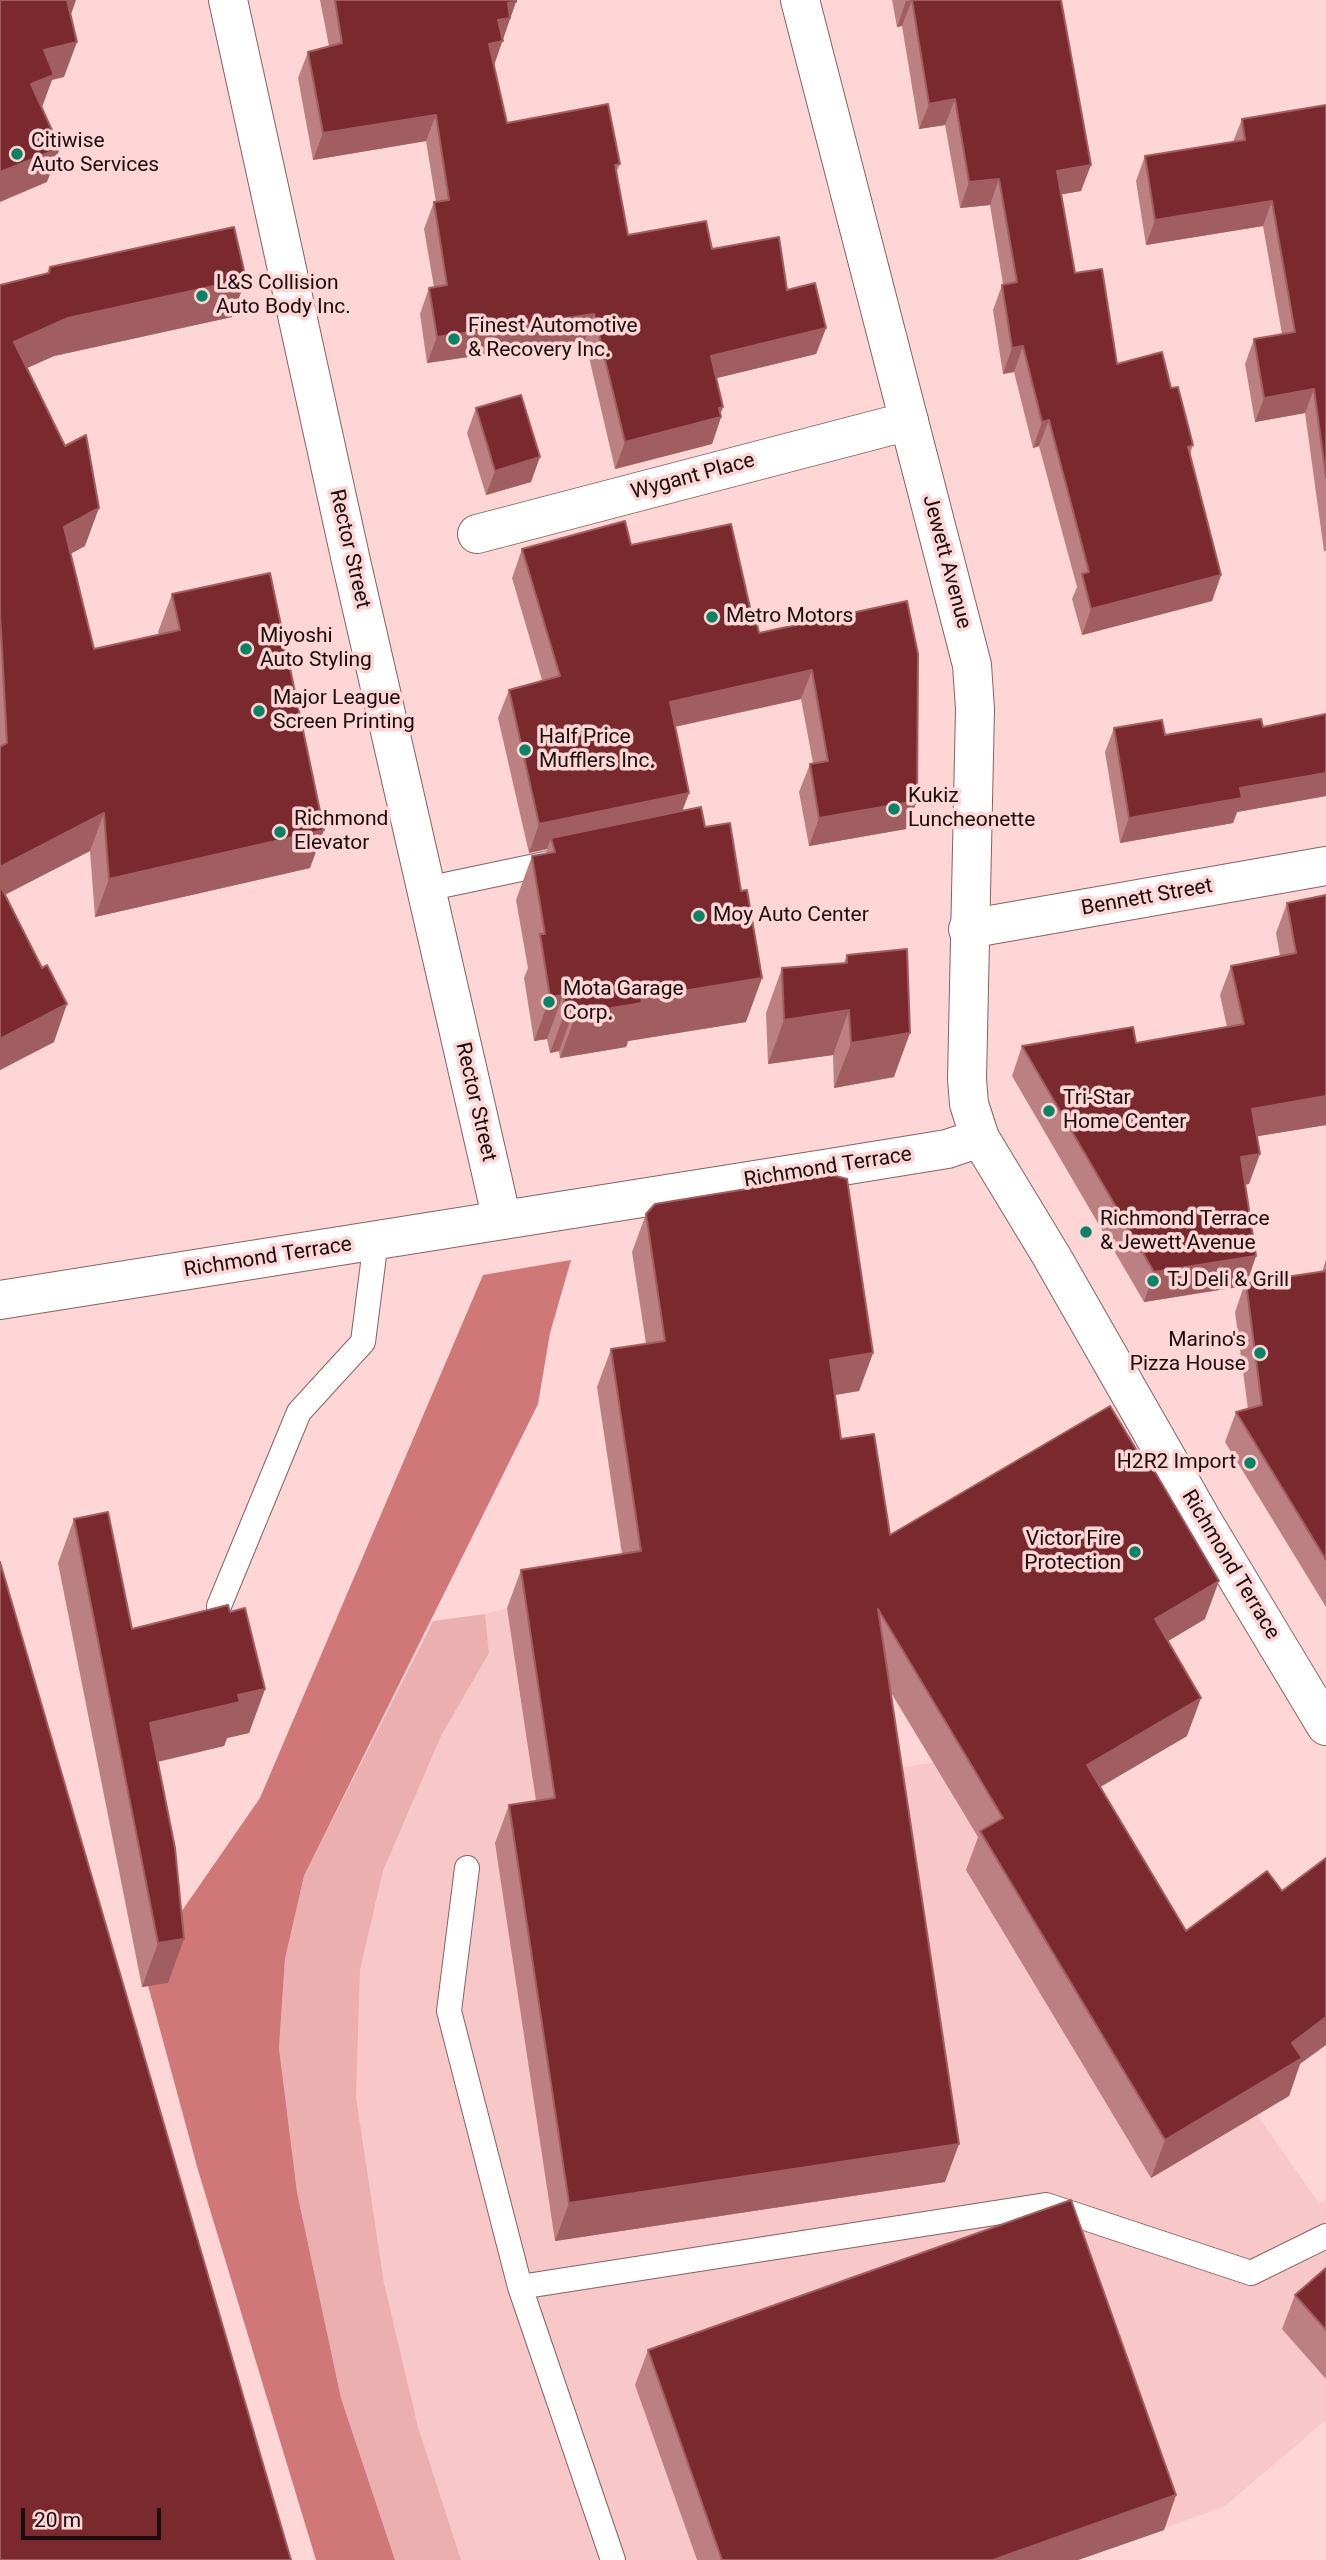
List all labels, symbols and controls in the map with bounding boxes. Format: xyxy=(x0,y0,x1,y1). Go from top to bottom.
place label: Citiwise Auto Services xyxy=(31,129,159,179)
marker: Citiwise Auto Services xyxy=(9,146,25,162)
place label: L&S Collision Auto Body Inc. xyxy=(216,271,351,321)
marker: L&S Collision Auto Body Inc. xyxy=(194,288,210,304)
place label: Finest Automotive & Recovery Inc. xyxy=(468,314,638,364)
marker: Finest Automotive & Recovery Inc. xyxy=(446,331,462,347)
street label: Wygant Place xyxy=(628,448,758,506)
street label: Rector Street xyxy=(323,487,375,611)
street label: Jewett Avenue xyxy=(916,492,976,632)
place label: Metro Motors xyxy=(726,604,853,630)
marker: Metro Motors xyxy=(704,609,720,625)
place label: Miyoshi Auto Styling xyxy=(260,624,372,674)
marker: Miyoshi Auto Styling xyxy=(238,641,254,657)
place label: Major League Screen Printing xyxy=(273,686,415,736)
marker: Major League Screen Printing xyxy=(251,703,267,719)
place label: Half Price Mufflers Inc. xyxy=(539,725,655,775)
marker: Half Price Mufflers Inc. xyxy=(517,742,533,758)
place label: Kukiz Luncheonette xyxy=(908,784,1035,834)
marker: Kukiz Luncheonette xyxy=(886,801,902,817)
place label: Richmond Elevator xyxy=(294,807,388,857)
marker: Richmond Elevator xyxy=(272,824,288,840)
street label: Bennett Street xyxy=(1079,874,1215,922)
place label: Moy Auto Center xyxy=(713,903,869,929)
marker: Moy Auto Center xyxy=(691,908,707,924)
place label: Mota Garage Corp. xyxy=(563,977,684,1027)
marker: Mota Garage Corp. xyxy=(541,994,557,1010)
street label: Rector Street xyxy=(449,1040,501,1164)
place label: Tri-Star Home Center xyxy=(1063,1086,1186,1136)
marker: Tri-Star Home Center xyxy=(1041,1103,1057,1119)
street label: Richmond Terrace xyxy=(742,1142,914,1194)
place label: Richmond Terrace & Jewett Avenue xyxy=(1100,1207,1270,1257)
marker: Richmond Terrace & Jewett Avenue xyxy=(1078,1224,1094,1240)
street label: Richmond Terrace xyxy=(182,1232,354,1284)
place label: TJ Deli & Grill xyxy=(1167,1268,1289,1294)
marker: TJ Deli & Grill xyxy=(1145,1273,1161,1289)
place label: Marino's Pizza House xyxy=(1130,1328,1246,1378)
marker: Marino's Pizza House xyxy=(1252,1345,1268,1361)
place label: H2R2 Import xyxy=(1117,1450,1236,1476)
marker: H2R2 Import xyxy=(1242,1455,1258,1471)
street label: Richmond Terrace xyxy=(1176,1486,1284,1644)
place label: Victor Fire Protection xyxy=(1024,1527,1121,1577)
marker: Victor Fire Protection xyxy=(1127,1544,1143,1560)
scale bar xyxy=(24,2494,164,2538)
text: 20 m xyxy=(34,2508,81,2532)

